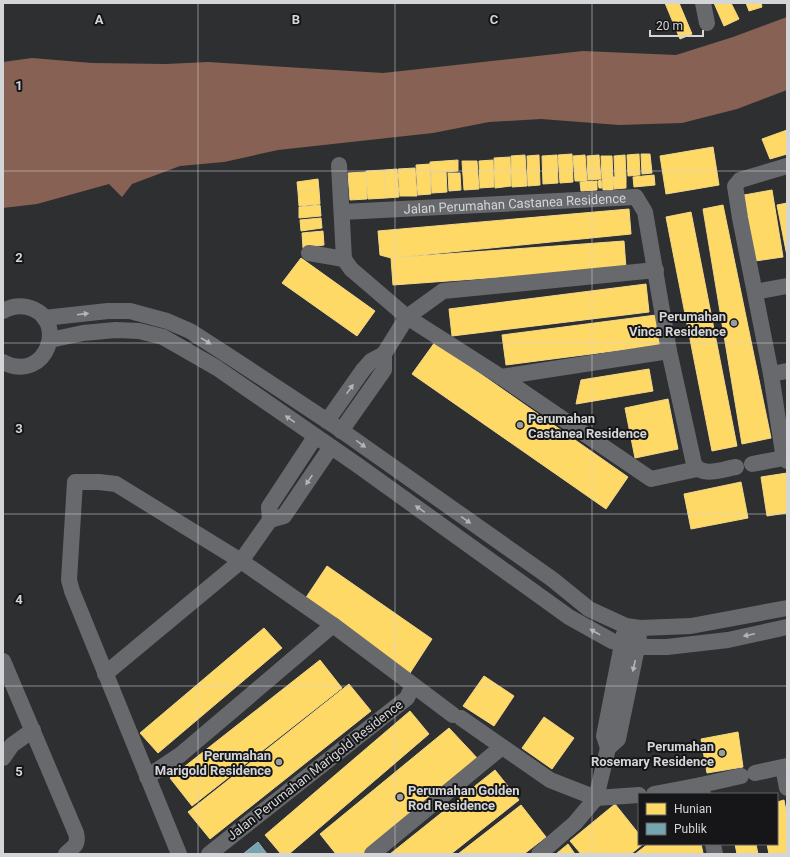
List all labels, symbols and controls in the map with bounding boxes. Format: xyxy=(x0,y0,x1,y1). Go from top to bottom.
text: A xyxy=(95,12,104,27)
text: B xyxy=(292,12,300,27)
text: C xyxy=(490,12,499,27)
scale bar xyxy=(650,12,703,38)
text: 20 m xyxy=(656,19,683,33)
text: 1 xyxy=(15,78,23,93)
street label: Jalan Perumahan Castanea Residence xyxy=(403,190,626,216)
text: 2 xyxy=(15,250,23,265)
place label: Perumahan Vinca Residence xyxy=(629,309,726,339)
one-way arrow xyxy=(77,310,89,317)
marker: Perumahan Vinca Residence xyxy=(729,318,739,328)
one-way arrow xyxy=(200,338,212,345)
one-way arrow xyxy=(346,384,354,394)
place label: Perumahan Castanea Residence xyxy=(528,411,647,441)
one-way arrow xyxy=(285,415,295,423)
marker: Perumahan Castanea Residence xyxy=(515,420,525,430)
text: 3 xyxy=(15,421,23,436)
one-way arrow xyxy=(355,440,366,448)
one-way arrow xyxy=(305,474,313,485)
one-way arrow xyxy=(415,505,425,513)
one-way arrow xyxy=(461,516,472,524)
text: 4 xyxy=(15,592,23,607)
one-way arrow xyxy=(589,628,601,635)
one-way arrow xyxy=(743,633,755,639)
one-way arrow xyxy=(631,660,637,673)
street label: Jalan Perumahan Marigold Residence xyxy=(224,697,406,843)
place label: Perumahan Rosemary Residence xyxy=(591,739,714,769)
place label: Perumahan Marigold Residence xyxy=(155,748,271,778)
marker: Perumahan Rosemary Residence xyxy=(717,748,727,758)
marker: Perumahan Marigold Residence xyxy=(274,757,284,767)
text: 5 xyxy=(15,764,23,779)
place label: Perumahan Golden Rod Residence xyxy=(408,783,520,813)
marker: Perumahan Golden Rod Residence xyxy=(395,792,405,802)
legend xyxy=(638,793,778,845)
text: Hunian xyxy=(674,802,712,816)
text: Publik xyxy=(674,822,708,836)

